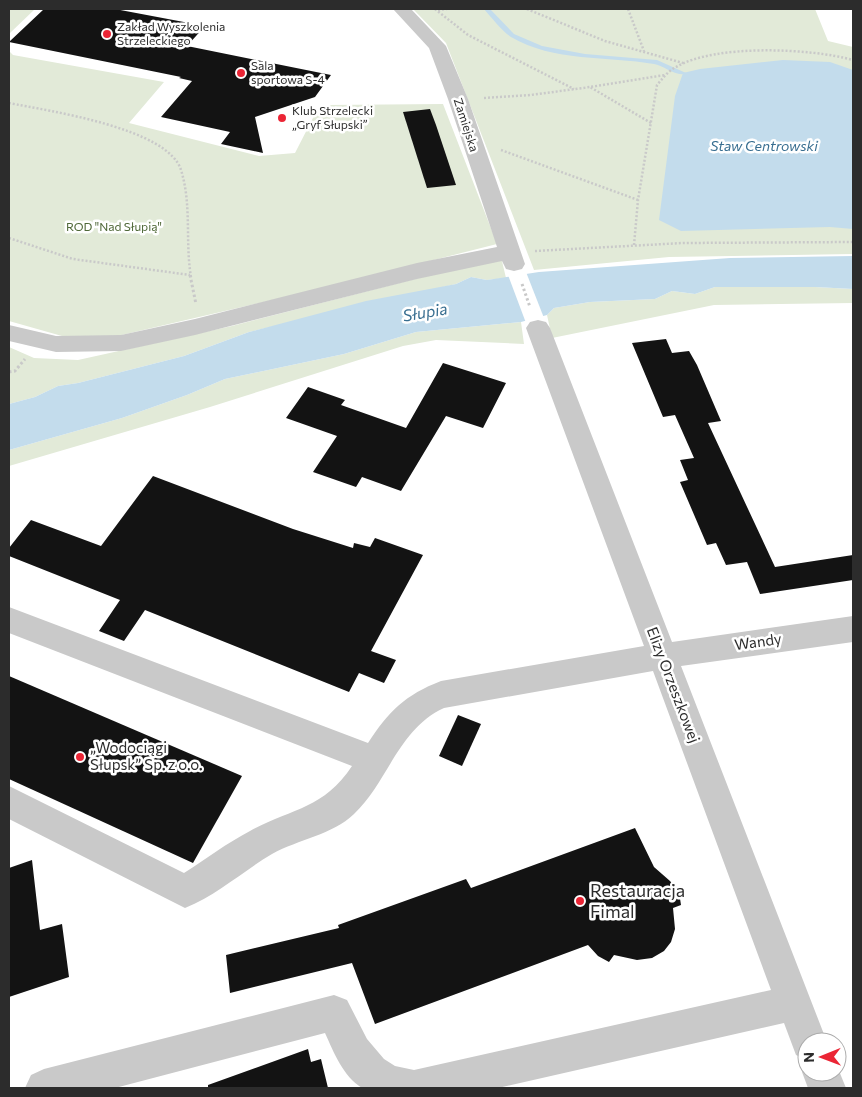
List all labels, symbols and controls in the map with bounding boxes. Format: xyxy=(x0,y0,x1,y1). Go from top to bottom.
place label: Zakład Wyszkolenia Strzeleckiego xyxy=(117,19,225,47)
marker: Zakład Wyszkolenia Strzeleckiego xyxy=(101,28,113,40)
place label: Sala sportowa S-4 xyxy=(251,58,325,86)
marker: Sala sportowa S-4 xyxy=(235,67,247,79)
street label: Zamiejska xyxy=(452,96,482,153)
place label: Klub Strzelecki „Gryf Słupski” xyxy=(292,103,373,131)
marker: Klub Strzelecki „Gryf Słupski” xyxy=(276,112,288,124)
water label: Staw Centrowski xyxy=(710,137,818,154)
park label: ROD "Nad Słupią" xyxy=(66,219,162,233)
water label: Słupia xyxy=(401,298,449,325)
street label: Elizy Orzeszkowej xyxy=(644,624,704,745)
street label: Wandy xyxy=(733,629,783,653)
place label: „Wodociągi Słupsk” Sp. z o.o. xyxy=(90,738,202,773)
marker: „Wodociągi Słupsk” Sp. z o.o. xyxy=(74,751,86,763)
place label: Restauracja Fimal xyxy=(590,879,685,922)
marker: Restauracja Fimal xyxy=(574,895,586,907)
north arrow xyxy=(797,1032,847,1082)
text: N xyxy=(800,1052,817,1063)

